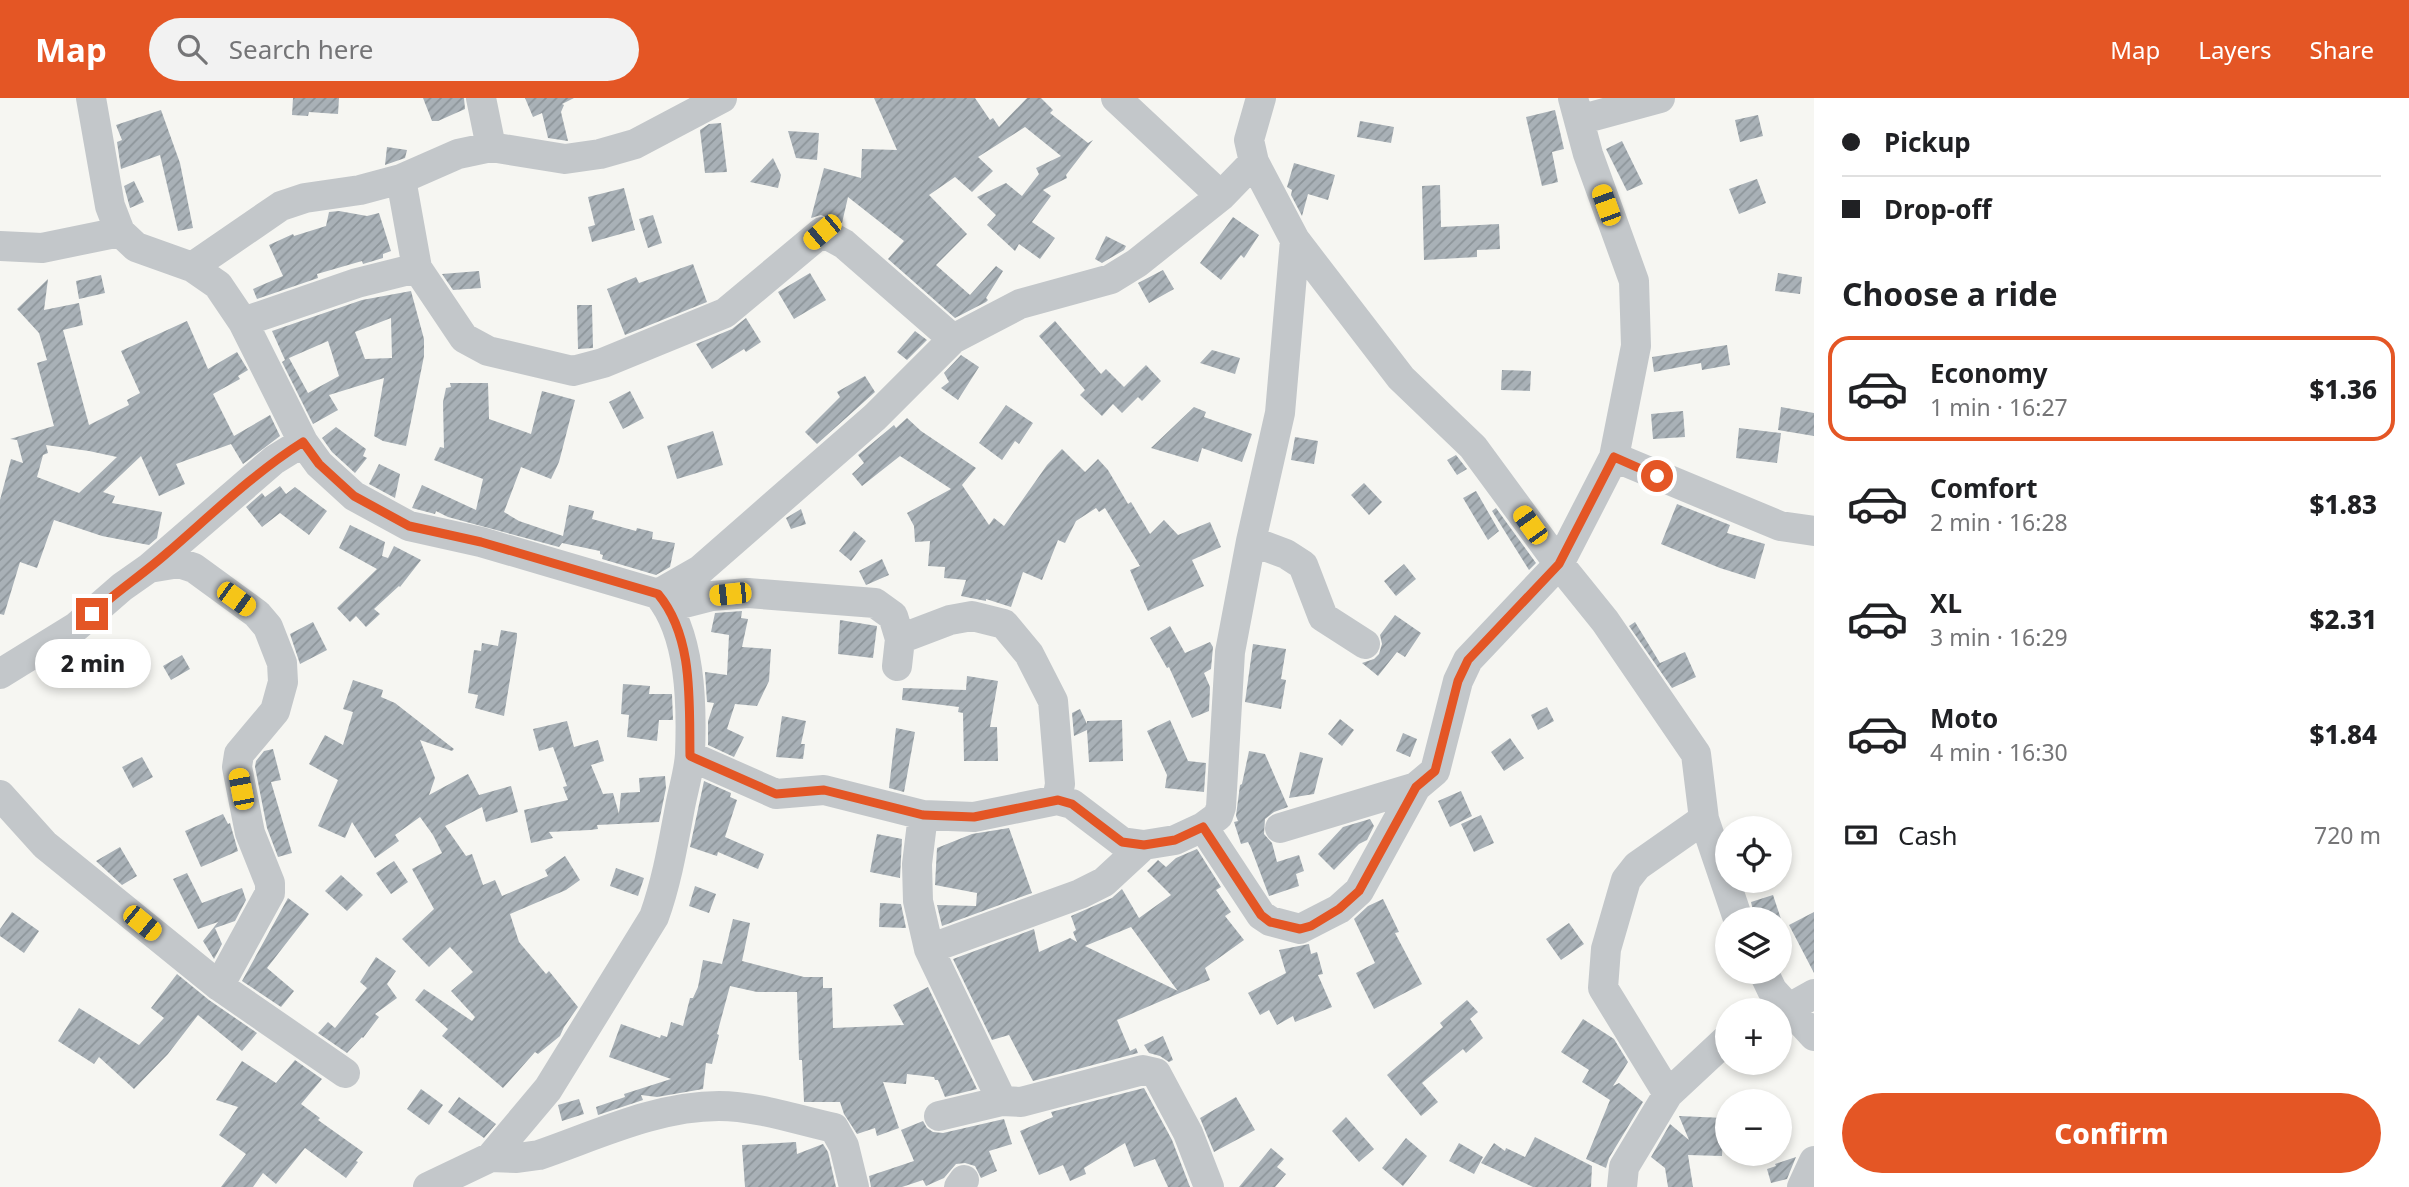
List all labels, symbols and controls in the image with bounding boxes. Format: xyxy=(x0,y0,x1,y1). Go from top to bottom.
search box xyxy=(149,18,639,81)
text: Map xyxy=(35,27,107,72)
icon: search xyxy=(173,30,211,68)
text: Search here xyxy=(229,31,373,67)
text: Map xyxy=(2110,33,2160,66)
text: Layers xyxy=(2198,33,2272,66)
text: Share xyxy=(2310,33,2374,66)
text: Pickup xyxy=(1884,124,1971,160)
car xyxy=(1589,182,1624,228)
text: Drop-off xyxy=(1884,191,1991,227)
car xyxy=(800,210,845,254)
text: Choose a ride xyxy=(1842,272,2058,315)
text: Economy xyxy=(1930,355,2048,391)
icon: car xyxy=(1846,357,1909,420)
text: $1.36 xyxy=(2310,371,2377,407)
text: 1 min · 16:27 xyxy=(1930,391,2068,423)
route start xyxy=(1641,460,1673,492)
text: Comfort xyxy=(1930,470,2038,506)
icon: car xyxy=(1846,472,1909,535)
text: $1.83 xyxy=(2310,486,2377,522)
car xyxy=(1510,502,1551,548)
text: 2 min · 16:28 xyxy=(1930,506,2068,538)
car xyxy=(213,578,260,620)
car xyxy=(709,581,752,607)
text: XL xyxy=(1930,585,1962,621)
icon: car xyxy=(1846,587,1909,650)
route end xyxy=(76,598,108,630)
text: $2.31 xyxy=(2310,601,2377,637)
text: 3 min · 16:29 xyxy=(1930,621,2068,653)
callout: 2 min xyxy=(34,638,150,688)
text: 2 min xyxy=(61,647,125,679)
text: Moto xyxy=(1930,700,1998,736)
icon: car xyxy=(1846,702,1909,765)
text: $1.84 xyxy=(2310,716,2377,752)
text: 4 min · 16:30 xyxy=(1930,736,2068,768)
car xyxy=(227,766,256,812)
map controls xyxy=(1715,816,1792,1166)
button: locate xyxy=(1715,816,1792,893)
icon: cash xyxy=(1842,816,1880,854)
text: Cash xyxy=(1898,817,1958,853)
text: 720 m xyxy=(2314,819,2381,851)
car xyxy=(120,902,165,944)
button: layers xyxy=(1715,907,1792,984)
button: + xyxy=(1715,998,1792,1075)
button: − xyxy=(1715,1089,1792,1166)
button: Confirm xyxy=(1842,1093,2381,1173)

